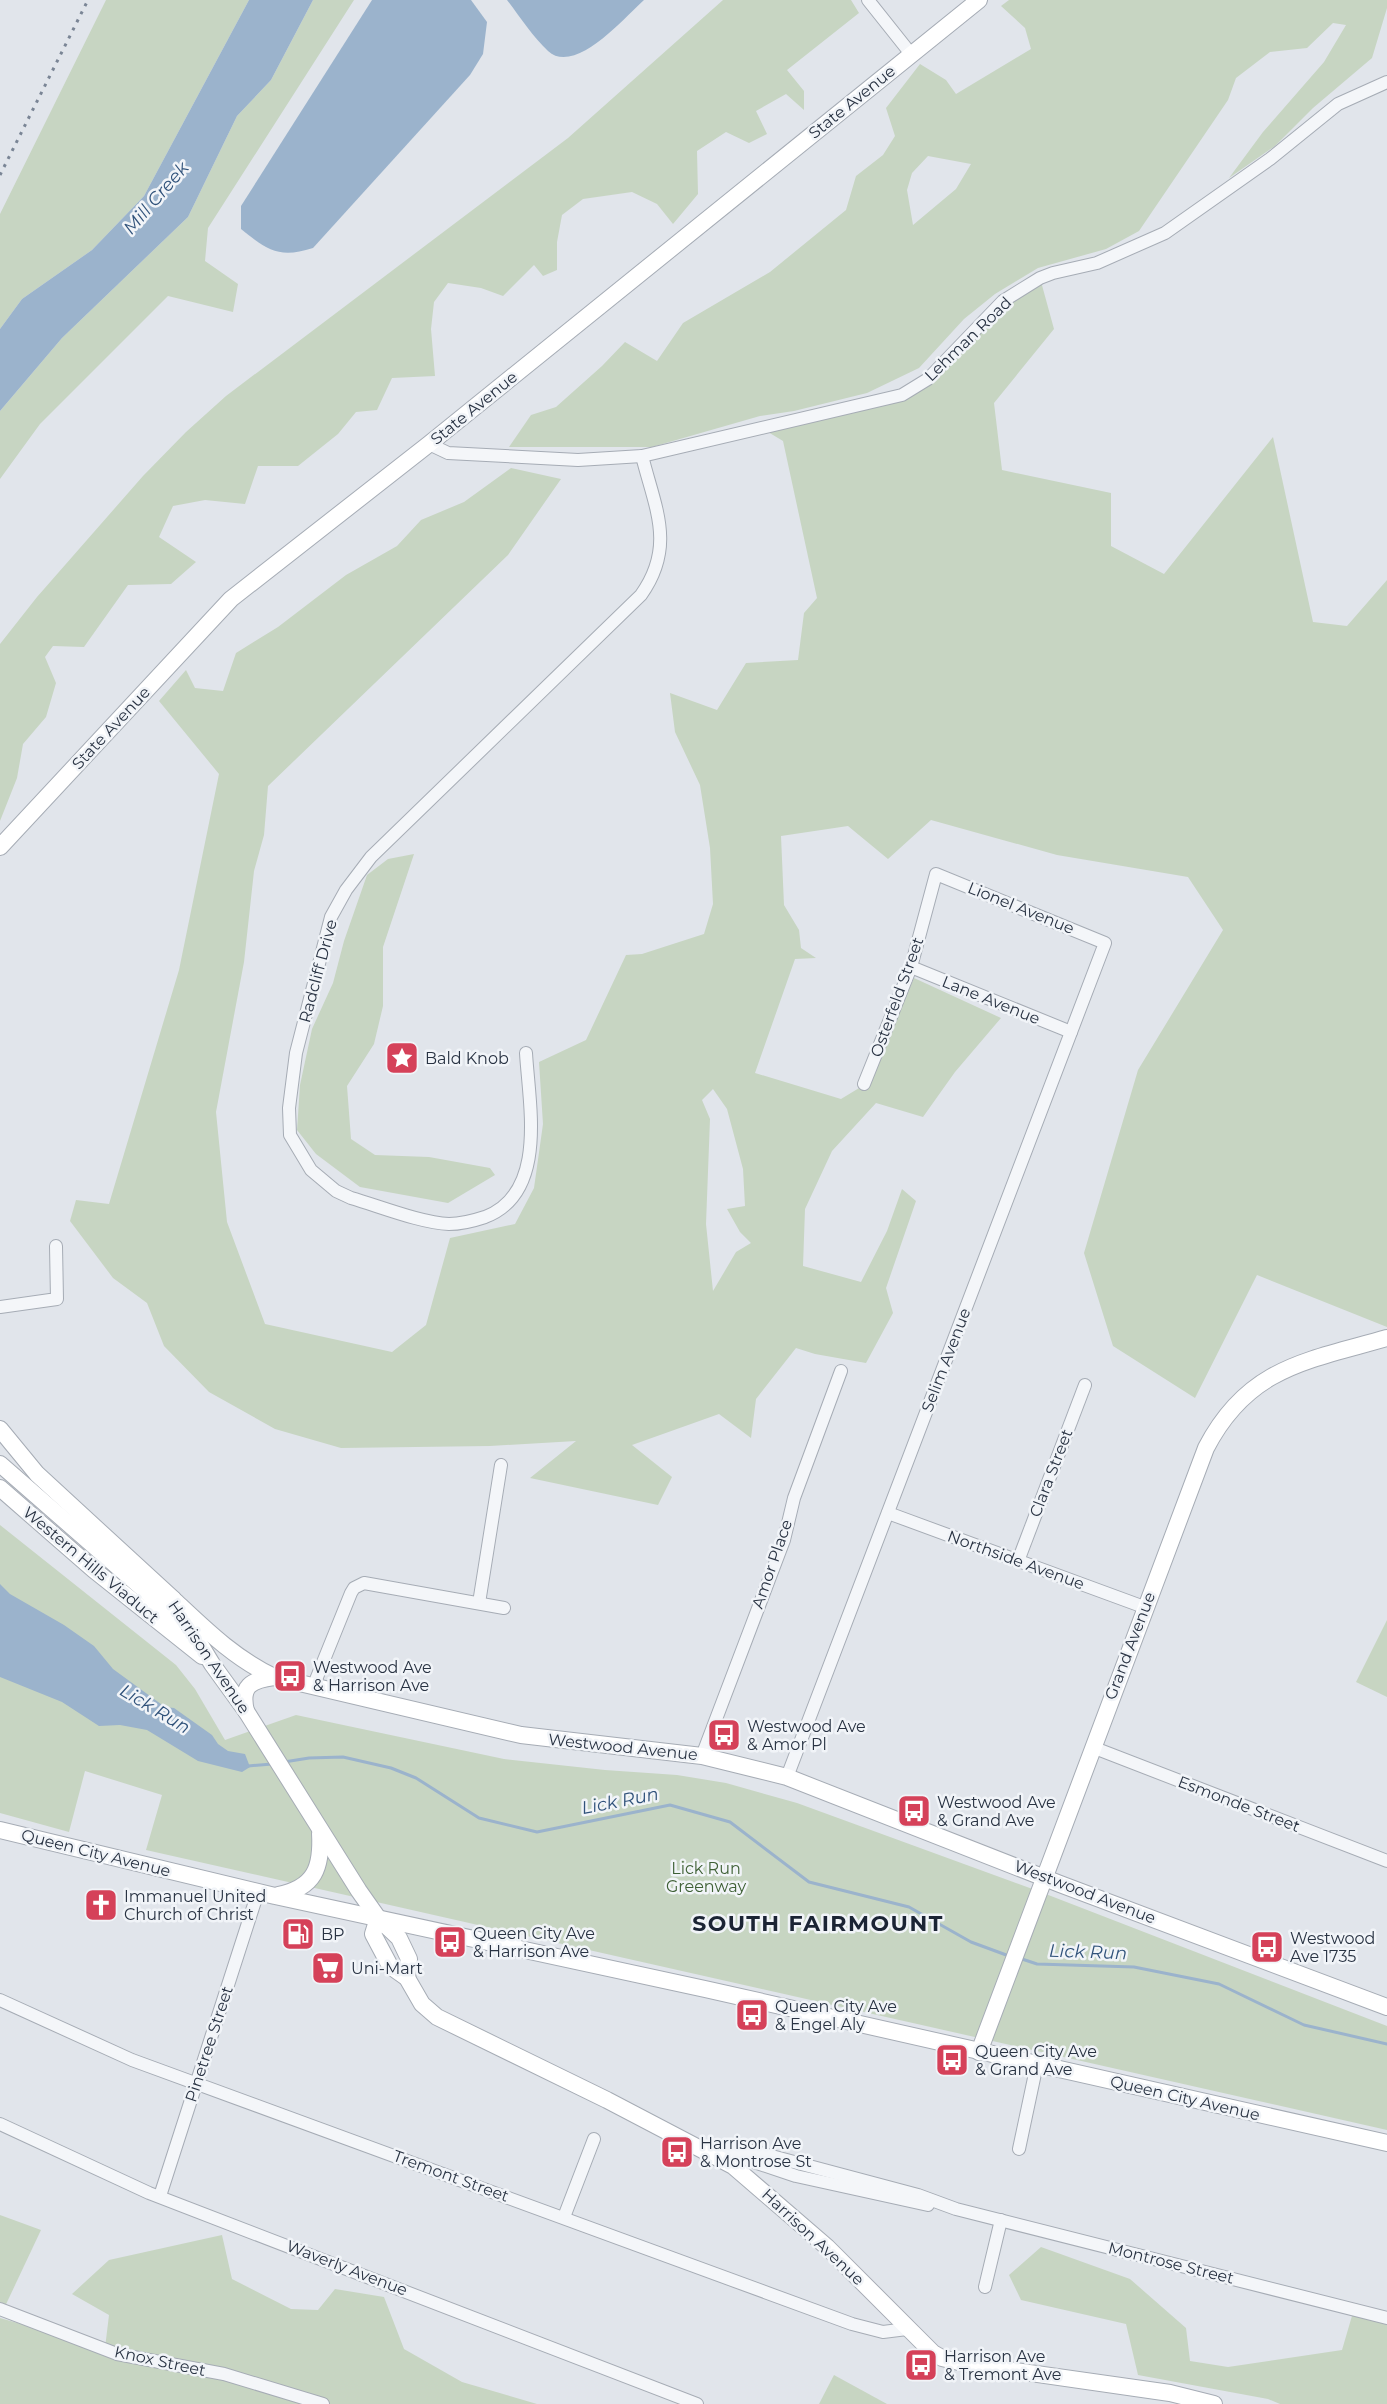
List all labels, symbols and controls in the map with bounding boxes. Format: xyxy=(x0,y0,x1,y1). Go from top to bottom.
street label: State Avenue xyxy=(805,61,899,143)
water label: Mill Creek xyxy=(119,156,194,239)
street label: Lehman Road xyxy=(921,293,1015,385)
street label: State Avenue xyxy=(427,367,521,449)
street label: State Avenue xyxy=(68,683,154,773)
street label: Lionel Avenue xyxy=(965,878,1077,938)
street label: Radcliff Drive xyxy=(295,917,341,1025)
street label: Osterfeld Street xyxy=(866,934,928,1060)
street label: Lane Avenue xyxy=(939,972,1043,1028)
place icon: Bald Knob xyxy=(384,1040,420,1076)
place label: Bald Knob xyxy=(425,1049,509,1068)
street label: Selim Avenue xyxy=(917,1305,975,1415)
street label: Clara Street xyxy=(1025,1426,1077,1520)
street label: Western Hills Viaduct xyxy=(19,1503,163,1628)
street label: Amor Place xyxy=(748,1517,796,1611)
street label: Northside Avenue xyxy=(945,1526,1087,1594)
street label: Grand Avenue xyxy=(1101,1589,1159,1703)
street label: Harrison Avenue xyxy=(164,1597,254,1717)
bus stop icon: Westwood Ave & Harrison Ave xyxy=(272,1658,308,1694)
place label: Westwood Ave & Harrison Ave xyxy=(313,1658,432,1695)
water label: Lick Run xyxy=(116,1679,194,1739)
bus stop icon: Westwood Ave & Amor Pl xyxy=(706,1717,742,1753)
place label: Westwood Ave & Amor Pl xyxy=(747,1717,866,1754)
street label: Westwood Avenue xyxy=(547,1730,699,1764)
street label: Esmonde Street xyxy=(1175,1772,1303,1836)
water label: Lick Run xyxy=(580,1783,660,1819)
bus stop icon: Westwood Ave & Grand Ave xyxy=(896,1793,932,1829)
place label: Westwood Ave & Grand Ave xyxy=(937,1793,1056,1830)
street label: Queen City Avenue xyxy=(19,1825,173,1881)
street label: Westwood Avenue xyxy=(1012,1856,1158,1928)
park label: Lick Run Greenway xyxy=(666,1859,746,1896)
church icon: Immanuel United Church of Christ xyxy=(83,1887,119,1923)
place label: Immanuel United Church of Christ xyxy=(124,1887,266,1924)
district label: SOUTH FAIRMOUNT xyxy=(692,1910,944,1937)
fuel station icon: BP xyxy=(280,1916,316,1952)
bus stop icon: Queen City Ave & Harrison Ave xyxy=(432,1924,468,1960)
place label: Queen City Ave & Harrison Ave xyxy=(473,1924,595,1961)
place label: BP xyxy=(321,1925,345,1944)
bus stop icon: Westwood Ave 1735 xyxy=(1249,1929,1285,1965)
place label: Westwood Ave 1735 xyxy=(1290,1929,1375,1966)
water label: Lick Run xyxy=(1049,1940,1127,1964)
supermarket icon: Uni-Mart xyxy=(310,1950,346,1986)
place label: Uni-Mart xyxy=(351,1959,423,1978)
street label: Pinetree Street xyxy=(181,1983,237,2104)
bus stop icon: Queen City Ave & Engel Aly xyxy=(734,1997,770,2033)
place label: Queen City Ave & Engel Aly xyxy=(775,1997,897,2034)
bus stop icon: Queen City Ave & Grand Ave xyxy=(934,2042,970,2078)
place label: Queen City Ave & Grand Ave xyxy=(975,2042,1097,2079)
street label: Queen City Avenue xyxy=(1108,2072,1262,2124)
bus stop icon: Harrison Ave & Montrose St xyxy=(659,2134,695,2170)
place label: Harrison Ave & Montrose St xyxy=(700,2134,812,2171)
street label: Tremont Street xyxy=(391,2146,512,2206)
street label: Harrison Avenue xyxy=(758,2185,868,2289)
street label: Waverly Avenue xyxy=(284,2236,410,2300)
street label: Montrose Street xyxy=(1106,2238,1236,2288)
street label: Knox Street xyxy=(113,2342,208,2380)
bus stop icon: Harrison Ave & Tremont Ave xyxy=(903,2347,939,2383)
place label: Harrison Ave & Tremont Ave xyxy=(944,2347,1061,2384)

